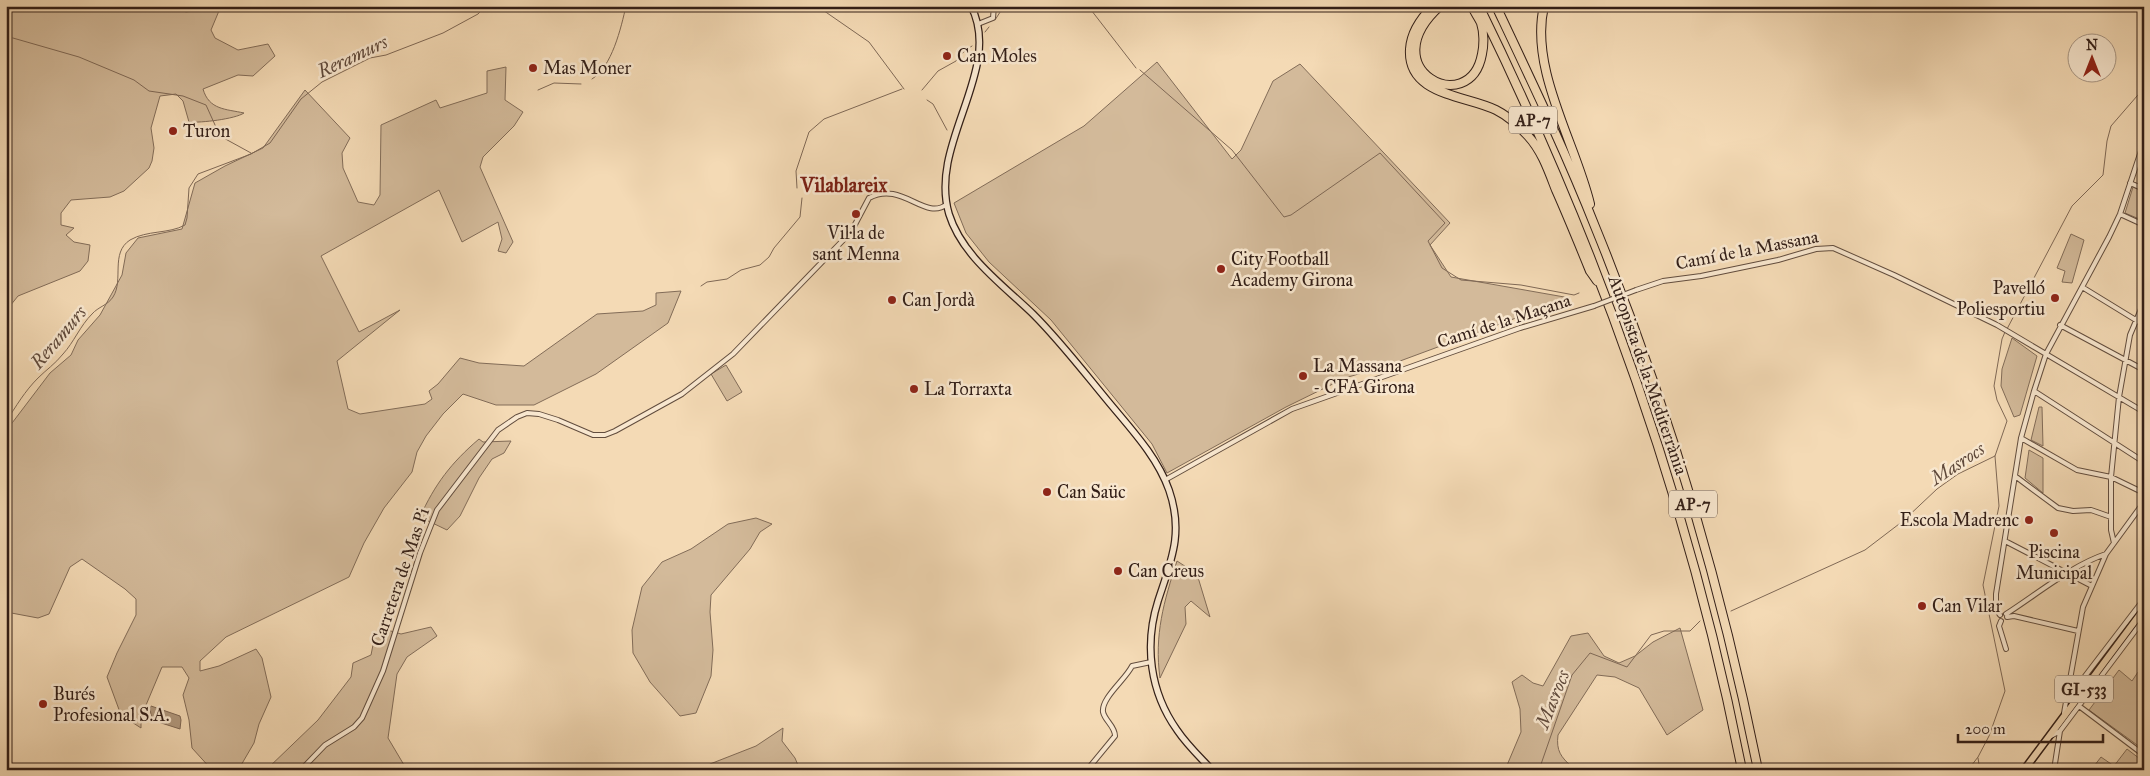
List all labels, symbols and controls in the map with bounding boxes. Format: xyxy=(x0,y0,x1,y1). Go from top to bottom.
water label: Reramurs xyxy=(312,30,391,83)
north arrow xyxy=(2068,32,2118,82)
text: N xyxy=(2086,37,2098,54)
place label: Can Moles xyxy=(957,45,1037,67)
marker: Can Moles xyxy=(941,50,953,62)
place label: Mas Moner xyxy=(543,57,631,79)
marker: Mas Moner xyxy=(527,62,539,74)
road number: AP-7 xyxy=(1509,106,1557,134)
place label: Turon xyxy=(183,120,231,142)
marker: Turon xyxy=(167,125,179,137)
district label: Vilablareix xyxy=(800,173,889,197)
marker: Vil·la de sant Menna xyxy=(850,208,862,220)
place label: Vil·la de sant Menna xyxy=(812,222,900,265)
street label: Camí de la Massana xyxy=(1674,225,1821,275)
place label: City Football Academy Girona xyxy=(1230,248,1354,291)
marker: City Football Academy Girona xyxy=(1215,263,1227,275)
street label: Autopista de la Mediterrània xyxy=(1603,272,1693,478)
place label: Pavelló Poliesportiu xyxy=(1956,277,2045,320)
place label: Can Jordà xyxy=(902,289,975,312)
street label: Camí de la Maçana xyxy=(1434,289,1574,353)
marker: Pavelló Poliesportiu xyxy=(2049,292,2061,304)
marker: Can Jordà xyxy=(886,294,898,306)
water label: Reramurs xyxy=(25,301,92,374)
place label: La Massana - CFA Girona xyxy=(1313,355,1415,398)
marker: La Massana - CFA Girona xyxy=(1297,370,1309,382)
place label: La Torraxta xyxy=(924,378,1012,400)
marker: La Torraxta xyxy=(908,383,920,395)
water label: Masrocs xyxy=(1924,437,1989,491)
place label: Can Saüc xyxy=(1057,481,1126,503)
marker: Can Saüc xyxy=(1041,486,1053,498)
road number: AP-7 xyxy=(1669,490,1717,518)
street label: Carretera de Mas Pi xyxy=(366,505,434,649)
place label: Escola Madrenc xyxy=(1900,509,2019,531)
marker: Escola Madrenc xyxy=(2023,514,2035,526)
marker: Piscina Municipal xyxy=(2048,527,2060,539)
place label: Piscina Municipal xyxy=(2016,541,2092,584)
place label: Can Creus xyxy=(1128,560,1204,582)
marker: Can Creus xyxy=(1112,565,1124,577)
place label: Can Vilar xyxy=(1932,595,2002,617)
marker: Can Vilar xyxy=(1916,600,1928,612)
water label: Masrocs xyxy=(1530,666,1575,733)
road number: GI-533 xyxy=(2055,676,2113,702)
place label: Burés Profesional S.A. xyxy=(53,683,169,726)
marker: Burés Profesional S.A. xyxy=(37,698,49,710)
scale bar xyxy=(1958,711,2102,743)
text: 200 m xyxy=(1965,720,2006,738)

